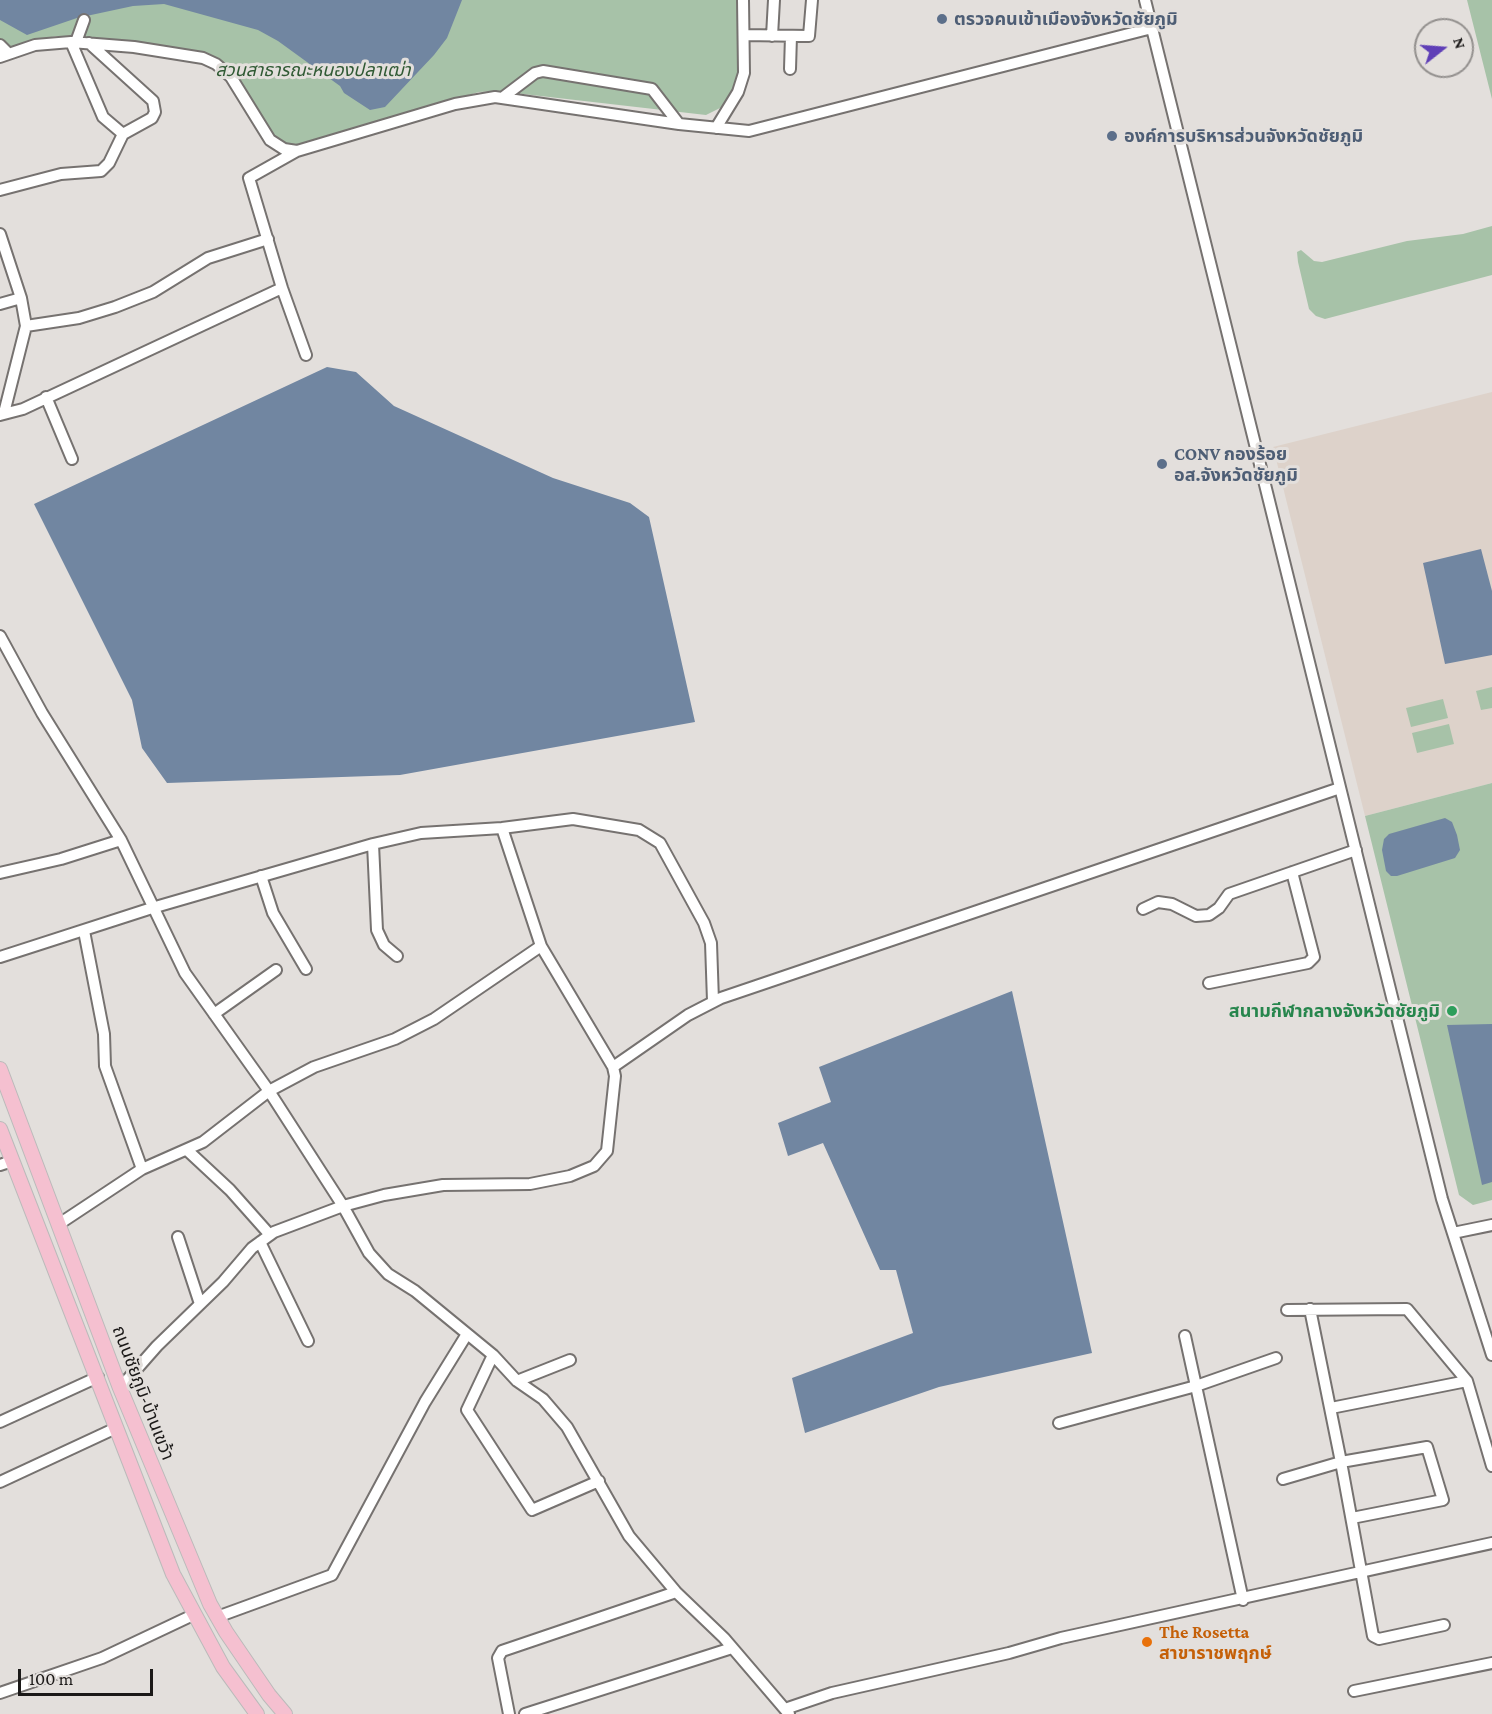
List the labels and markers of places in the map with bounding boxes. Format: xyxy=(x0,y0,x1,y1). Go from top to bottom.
place label: ตรวจคนเข้าเมืองจังหวัดชัยภูมิ xyxy=(954,8,1178,30)
marker: ตรวจคนเข้าเมืองจังหวัดชัยภูมิ xyxy=(935,12,949,26)
place label: องค์การบริหารส่วนจังหวัดชัยภูมิ xyxy=(1124,125,1363,147)
marker: องค์การบริหารส่วนจังหวัดชัยภูมิ xyxy=(1105,129,1119,143)
place label: CONV กองร้อย อส.จังหวัดชัยภูมิ xyxy=(1174,443,1298,486)
marker: CONV กองร้อย อส.จังหวัดชัยภูมิ xyxy=(1155,457,1169,471)
place label: สนามกีฬากลางจังหวัดชัยภูมิ xyxy=(1229,1000,1440,1022)
marker: สนามกีฬากลางจังหวัดชัยภูมิ xyxy=(1445,1004,1459,1018)
place label: The Rosetta สาขาราชพฤกษ์ xyxy=(1159,1621,1272,1664)
marker: The Rosetta สาขาราชพฤกษ์ xyxy=(1140,1635,1154,1649)

